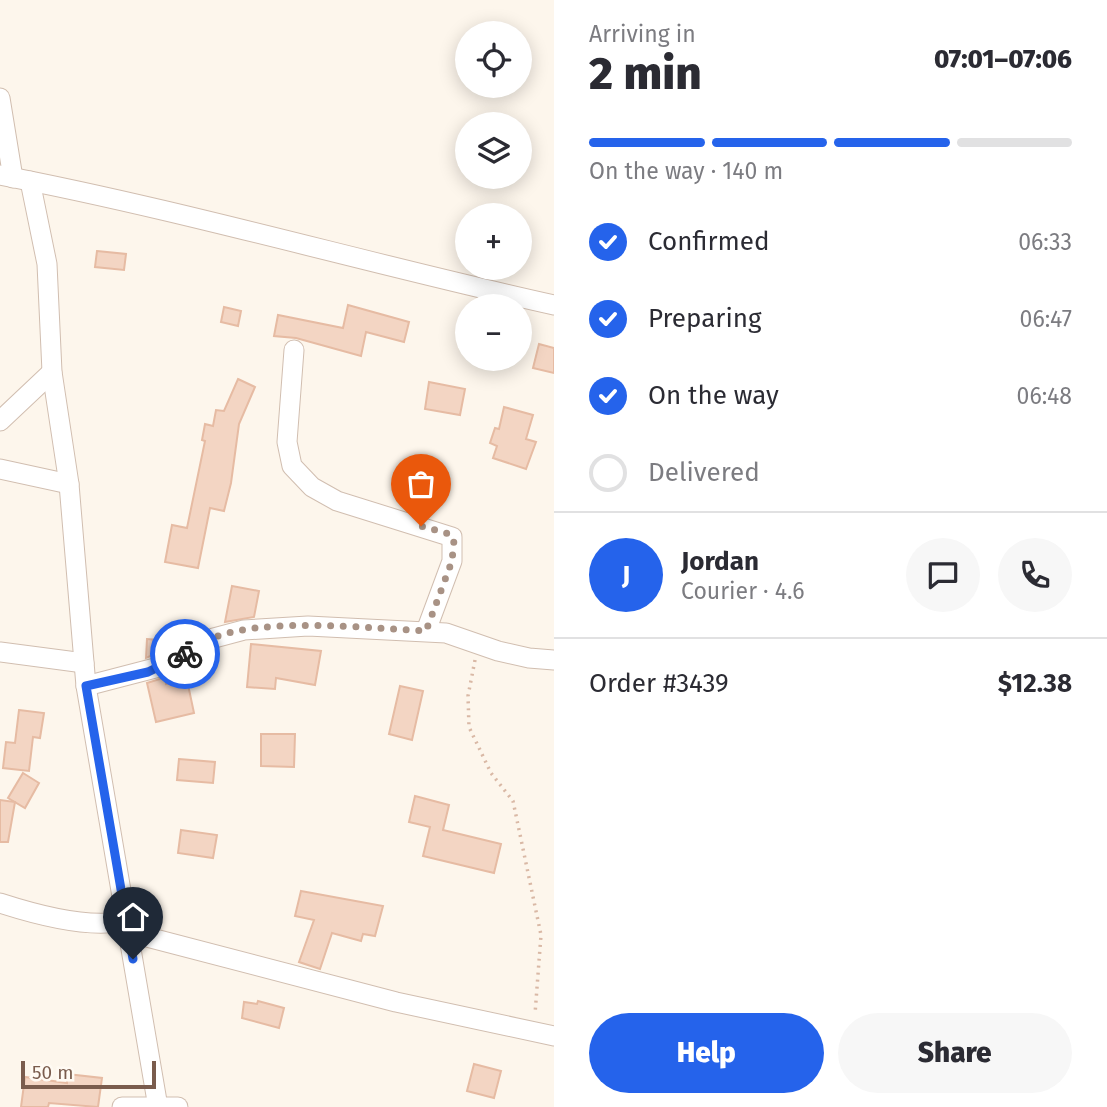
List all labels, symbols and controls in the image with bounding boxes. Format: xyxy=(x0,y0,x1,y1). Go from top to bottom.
text: Arriving in xyxy=(589,20,696,48)
map controls xyxy=(455,21,532,371)
button: locate xyxy=(455,21,532,98)
text: 07:01–07:06 xyxy=(934,44,1072,75)
text: 2 min xyxy=(589,46,702,101)
button: layers xyxy=(455,112,532,189)
text: On the way · 140 m xyxy=(589,157,783,185)
button: + xyxy=(455,203,532,280)
icon: check xyxy=(589,223,627,261)
text: Confirmed xyxy=(648,226,769,257)
text: 06:33 xyxy=(1018,228,1072,256)
button: − xyxy=(455,294,532,371)
icon: check xyxy=(589,300,627,338)
text: Preparing xyxy=(648,303,761,334)
text: 06:47 xyxy=(1020,305,1072,333)
icon: check xyxy=(589,377,627,415)
text: On the way xyxy=(648,380,779,411)
text: 06:48 xyxy=(1017,382,1072,410)
pin xyxy=(391,454,451,526)
text: Delivered xyxy=(648,457,760,488)
icon: bag xyxy=(402,465,440,503)
button: chat xyxy=(906,538,980,612)
button: phone xyxy=(998,538,1072,612)
text: Jordan xyxy=(681,546,759,577)
text: J xyxy=(622,560,630,591)
text: Courier · 4.6 xyxy=(681,577,805,605)
courier xyxy=(150,619,220,689)
icon: bike xyxy=(166,635,204,673)
text: Order #3439 xyxy=(589,668,729,699)
text: $12.38 xyxy=(998,668,1072,699)
pin xyxy=(103,887,163,959)
icon: home xyxy=(114,898,152,936)
button: Help xyxy=(589,1013,824,1093)
button: Share xyxy=(838,1013,1072,1093)
scale bar xyxy=(21,1058,156,1090)
text: 50 m xyxy=(32,1061,73,1084)

